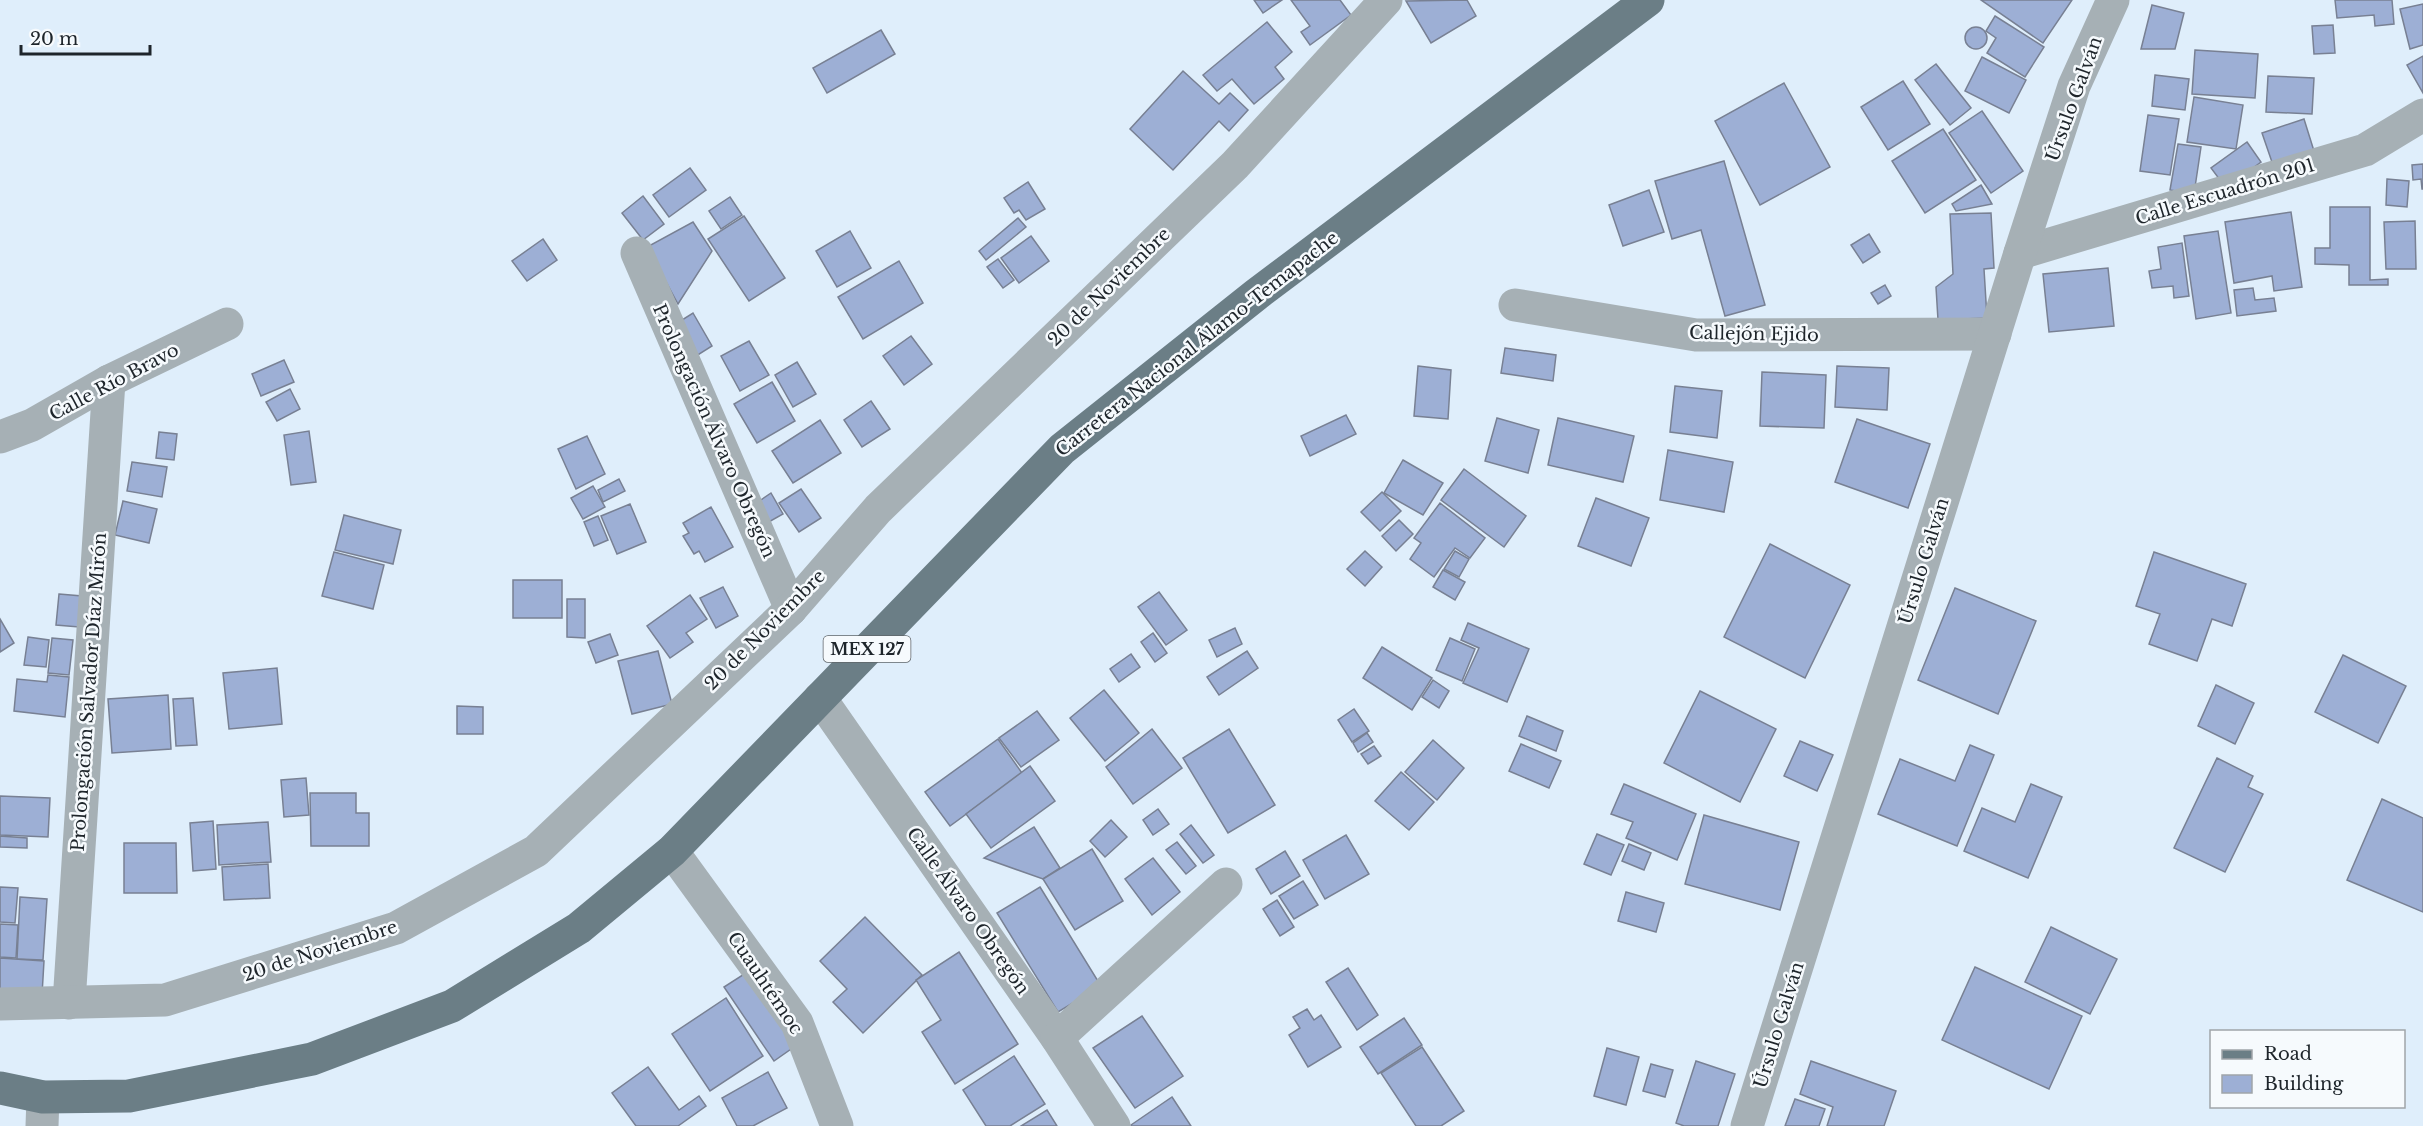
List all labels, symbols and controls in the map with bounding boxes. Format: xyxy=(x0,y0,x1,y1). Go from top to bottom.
scale bar xyxy=(21,18,150,56)
text: 20 m xyxy=(30,28,78,50)
street label: Úrsulo Galván xyxy=(2040,33,2107,164)
street label: Calle Escuadrón 201 xyxy=(2133,154,2317,230)
street label: 20 de Noviembre xyxy=(1043,223,1175,351)
street label: Carretera Nacional Álamo-Temapache xyxy=(1051,226,1343,461)
street label: Prolongación Álvaro Obregón xyxy=(648,300,781,561)
street label: Callejón Ejido xyxy=(1689,322,1819,346)
street label: Calle Río Bravo xyxy=(46,339,182,425)
street label: Úrsulo Galván xyxy=(1893,495,1954,627)
street label: Prolongación Salvador Díaz Mirón xyxy=(67,532,111,852)
street label: 20 de Noviembre xyxy=(700,565,830,695)
road number: MEX 127 xyxy=(824,636,910,662)
street label: Calle Álvaro Obregón xyxy=(902,823,1035,999)
street label: 20 de Noviembre xyxy=(240,916,400,986)
street label: Cuauhtémoc xyxy=(723,928,808,1039)
street label: Úrsulo Galván xyxy=(1748,959,1809,1091)
legend xyxy=(2210,1030,2405,1108)
text: Road xyxy=(2264,1043,2312,1065)
text: Building xyxy=(2264,1073,2343,1095)

